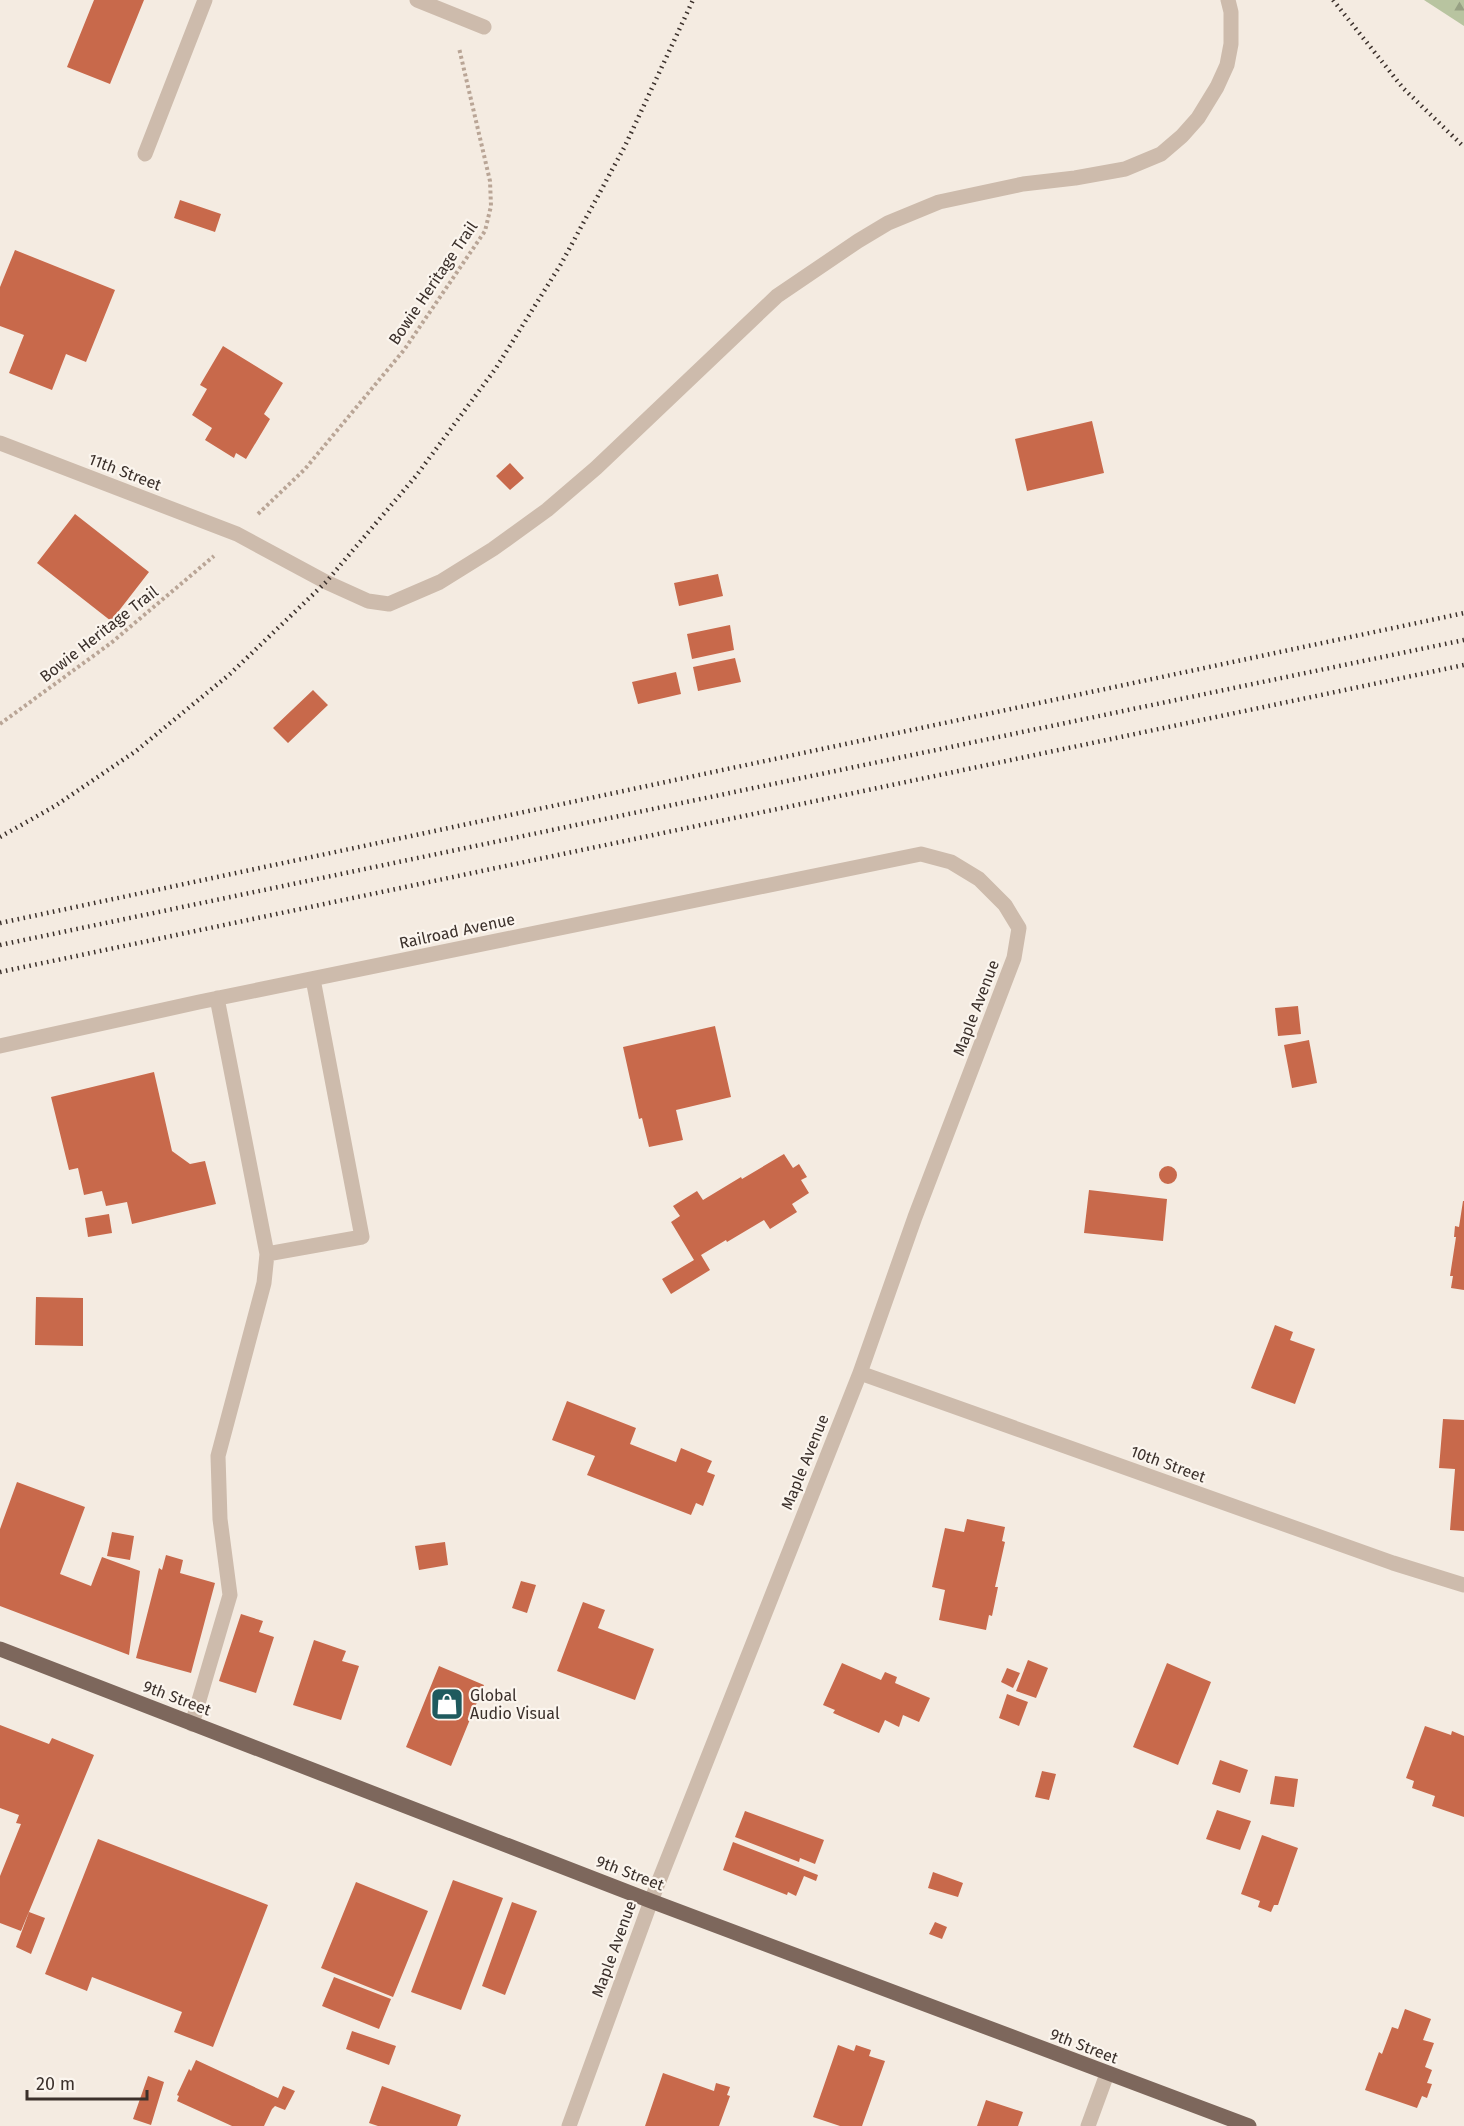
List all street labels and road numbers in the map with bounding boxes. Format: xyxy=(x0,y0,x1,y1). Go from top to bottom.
street label: Bowie Heritage Trail xyxy=(385,217,482,348)
street label: 11th Street xyxy=(86,449,164,495)
street label: Bowie Heritage Trail xyxy=(36,582,162,686)
street label: Railroad Avenue xyxy=(397,909,517,953)
street label: Maple Avenue xyxy=(949,957,1003,1059)
street label: Maple Avenue xyxy=(777,1411,833,1513)
street label: 10th Street xyxy=(1128,1442,1208,1486)
street label: 9th Street xyxy=(140,1676,214,1720)
street label: 9th Street xyxy=(593,1851,667,1895)
street label: Maple Avenue xyxy=(588,1898,640,2000)
street label: 9th Street xyxy=(1047,2024,1121,2068)

